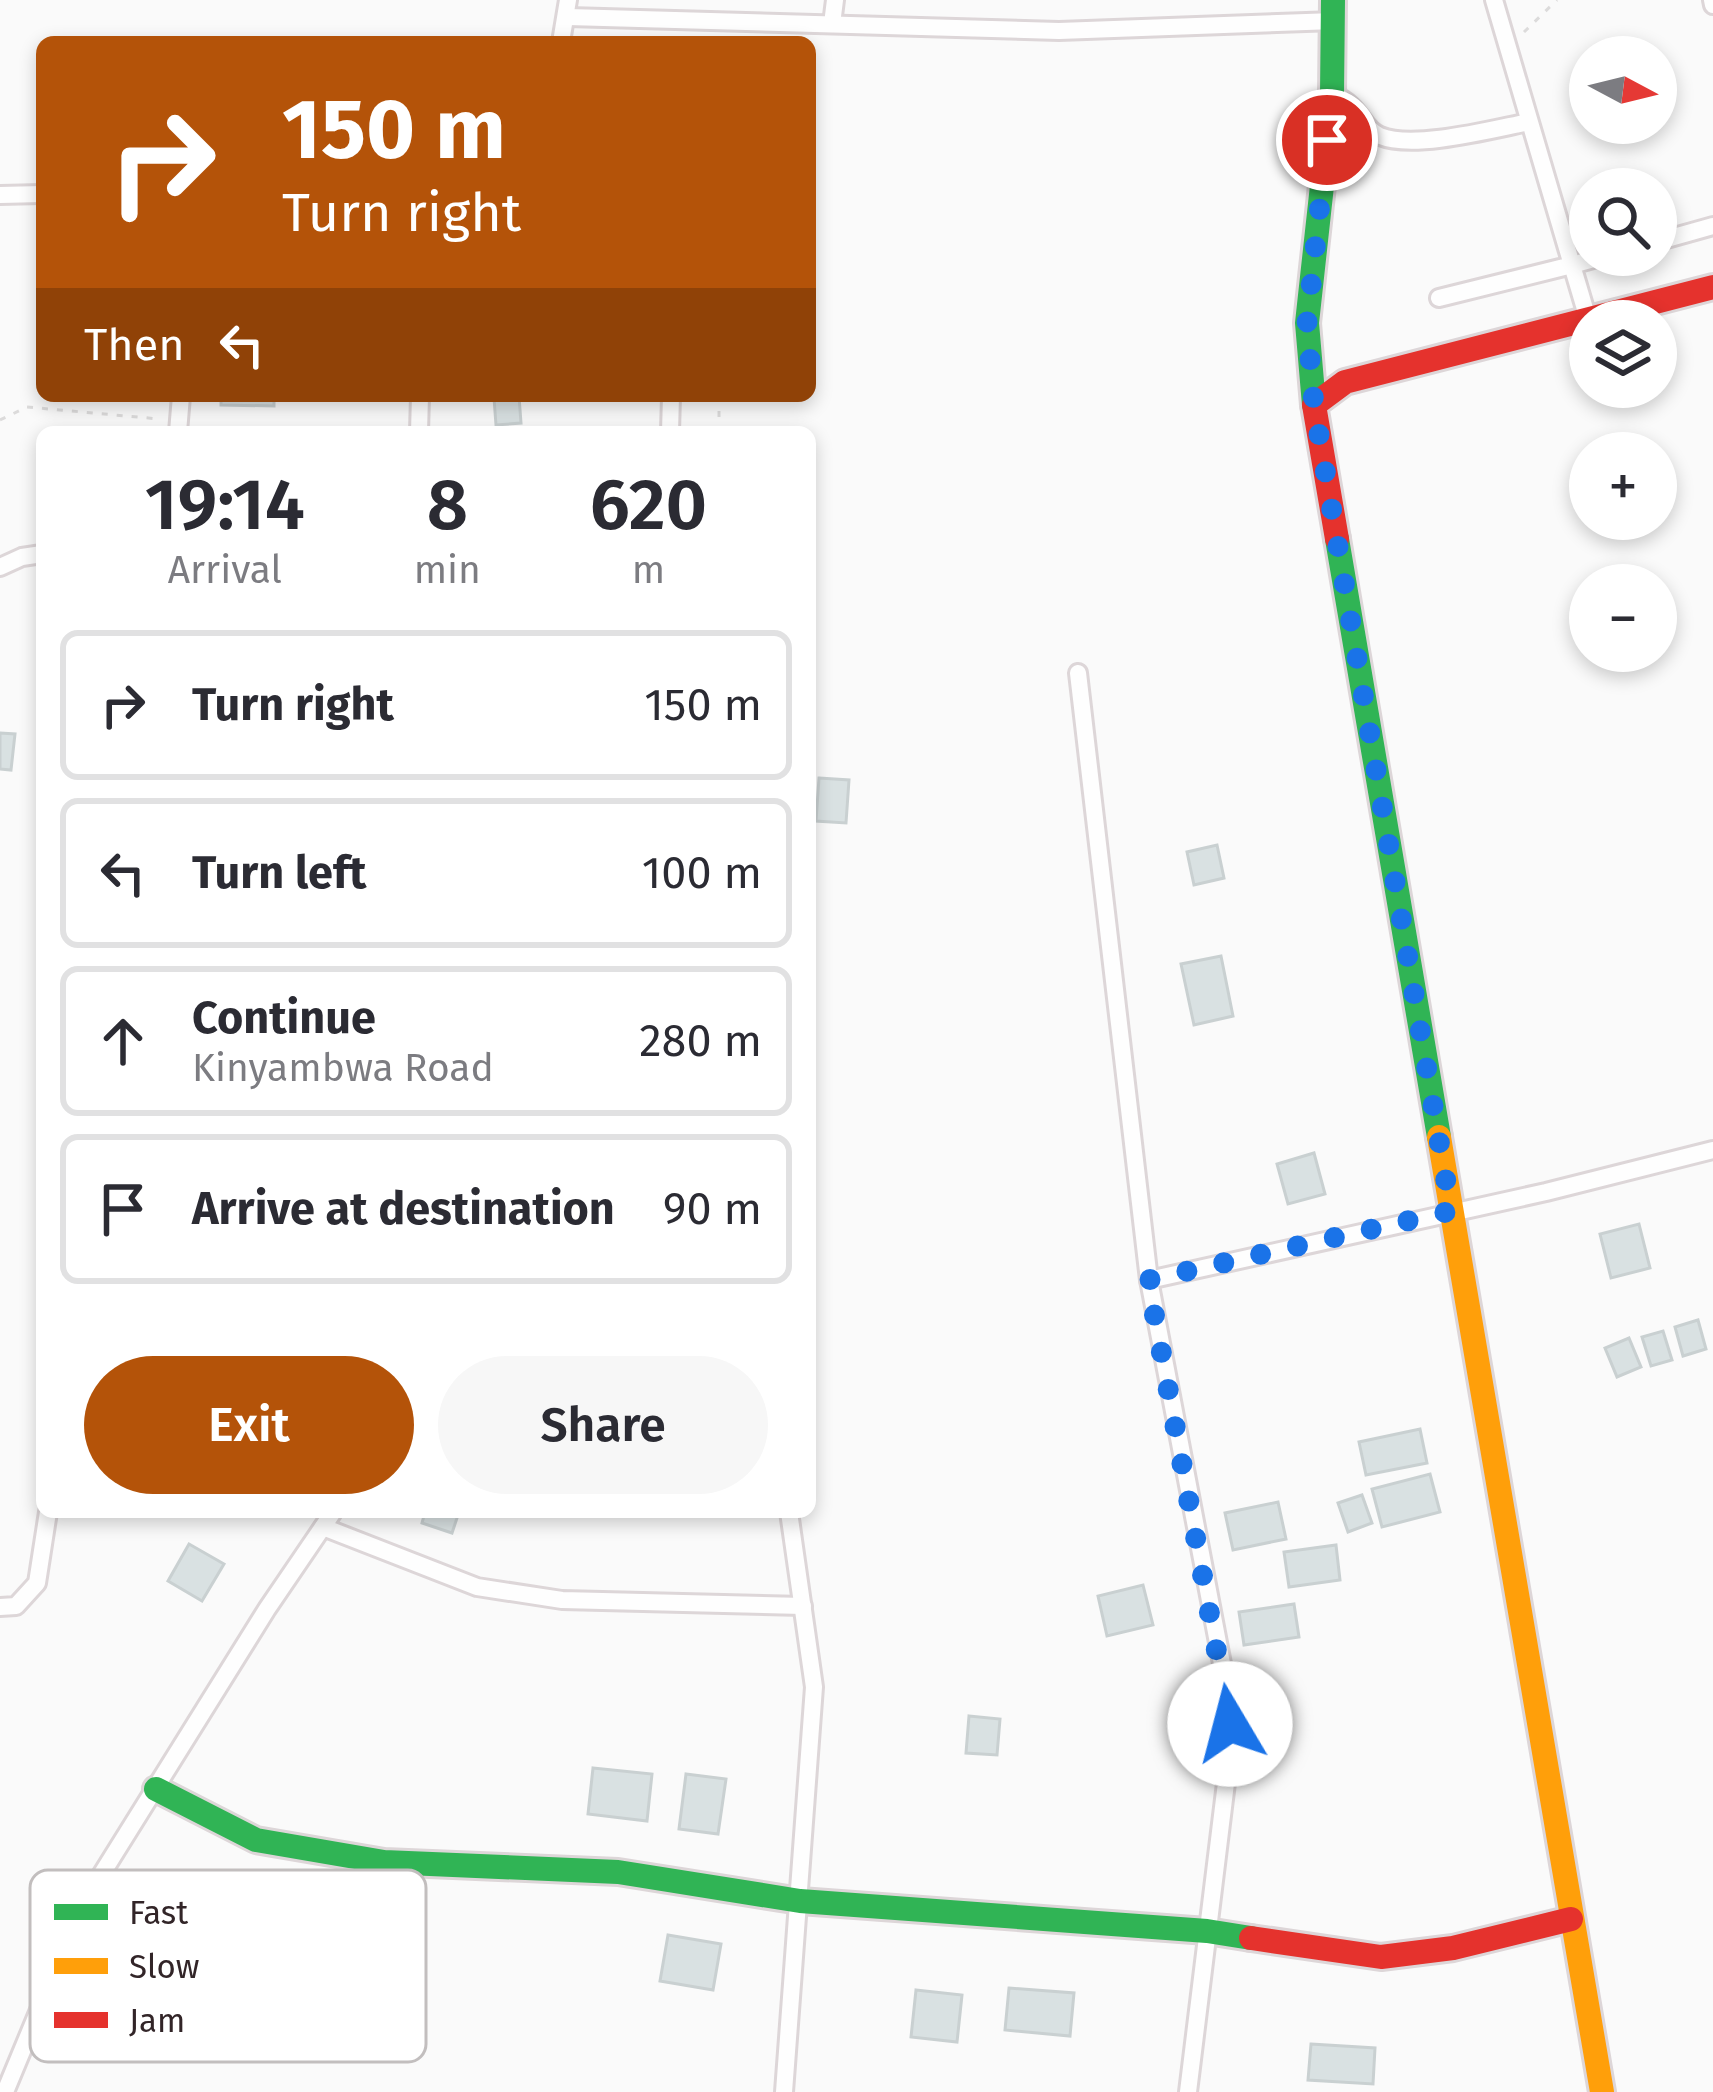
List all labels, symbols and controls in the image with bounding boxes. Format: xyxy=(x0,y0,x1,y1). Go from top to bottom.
north arrow xyxy=(1569,36,1677,144)
map controls xyxy=(1569,36,1677,672)
text: 150 m xyxy=(282,79,506,180)
icon: right xyxy=(84,84,240,240)
pin xyxy=(1276,89,1378,191)
icon: arrive xyxy=(1294,107,1360,173)
button: search xyxy=(1569,168,1677,276)
text: Turn right xyxy=(282,181,521,245)
button: layers xyxy=(1569,300,1677,408)
icon: left xyxy=(209,312,275,378)
text: Then xyxy=(84,318,185,372)
button: + xyxy=(1569,432,1677,540)
text: 19:14 xyxy=(145,462,305,548)
text: 8 xyxy=(427,462,468,548)
text: 620 xyxy=(590,462,707,548)
text: Arrival xyxy=(168,547,282,593)
text: min xyxy=(414,547,481,593)
text: m xyxy=(632,547,665,593)
button: − xyxy=(1569,564,1677,672)
icon: right xyxy=(90,672,156,738)
text: Turn right xyxy=(192,678,394,732)
text: 150 m xyxy=(644,678,762,732)
icon: left xyxy=(90,840,156,906)
text: Turn left xyxy=(192,846,366,900)
text: 100 m xyxy=(642,846,762,900)
text: Continue xyxy=(192,991,376,1045)
icon: ahead xyxy=(90,1008,156,1074)
text: 280 m xyxy=(639,1014,762,1068)
text: Kinyambwa Road xyxy=(192,1045,494,1091)
icon: arrive xyxy=(90,1176,156,1242)
text: Arrive at destination xyxy=(192,1182,615,1236)
text: 90 m xyxy=(663,1182,762,1236)
button: Exit xyxy=(84,1356,414,1494)
button: Share xyxy=(438,1356,768,1494)
position arrow xyxy=(1167,1661,1293,1787)
legend xyxy=(30,1870,426,2062)
text: Fast xyxy=(129,1893,188,1933)
text: Slow xyxy=(129,1947,199,1987)
text: Jam xyxy=(129,2001,185,2041)

